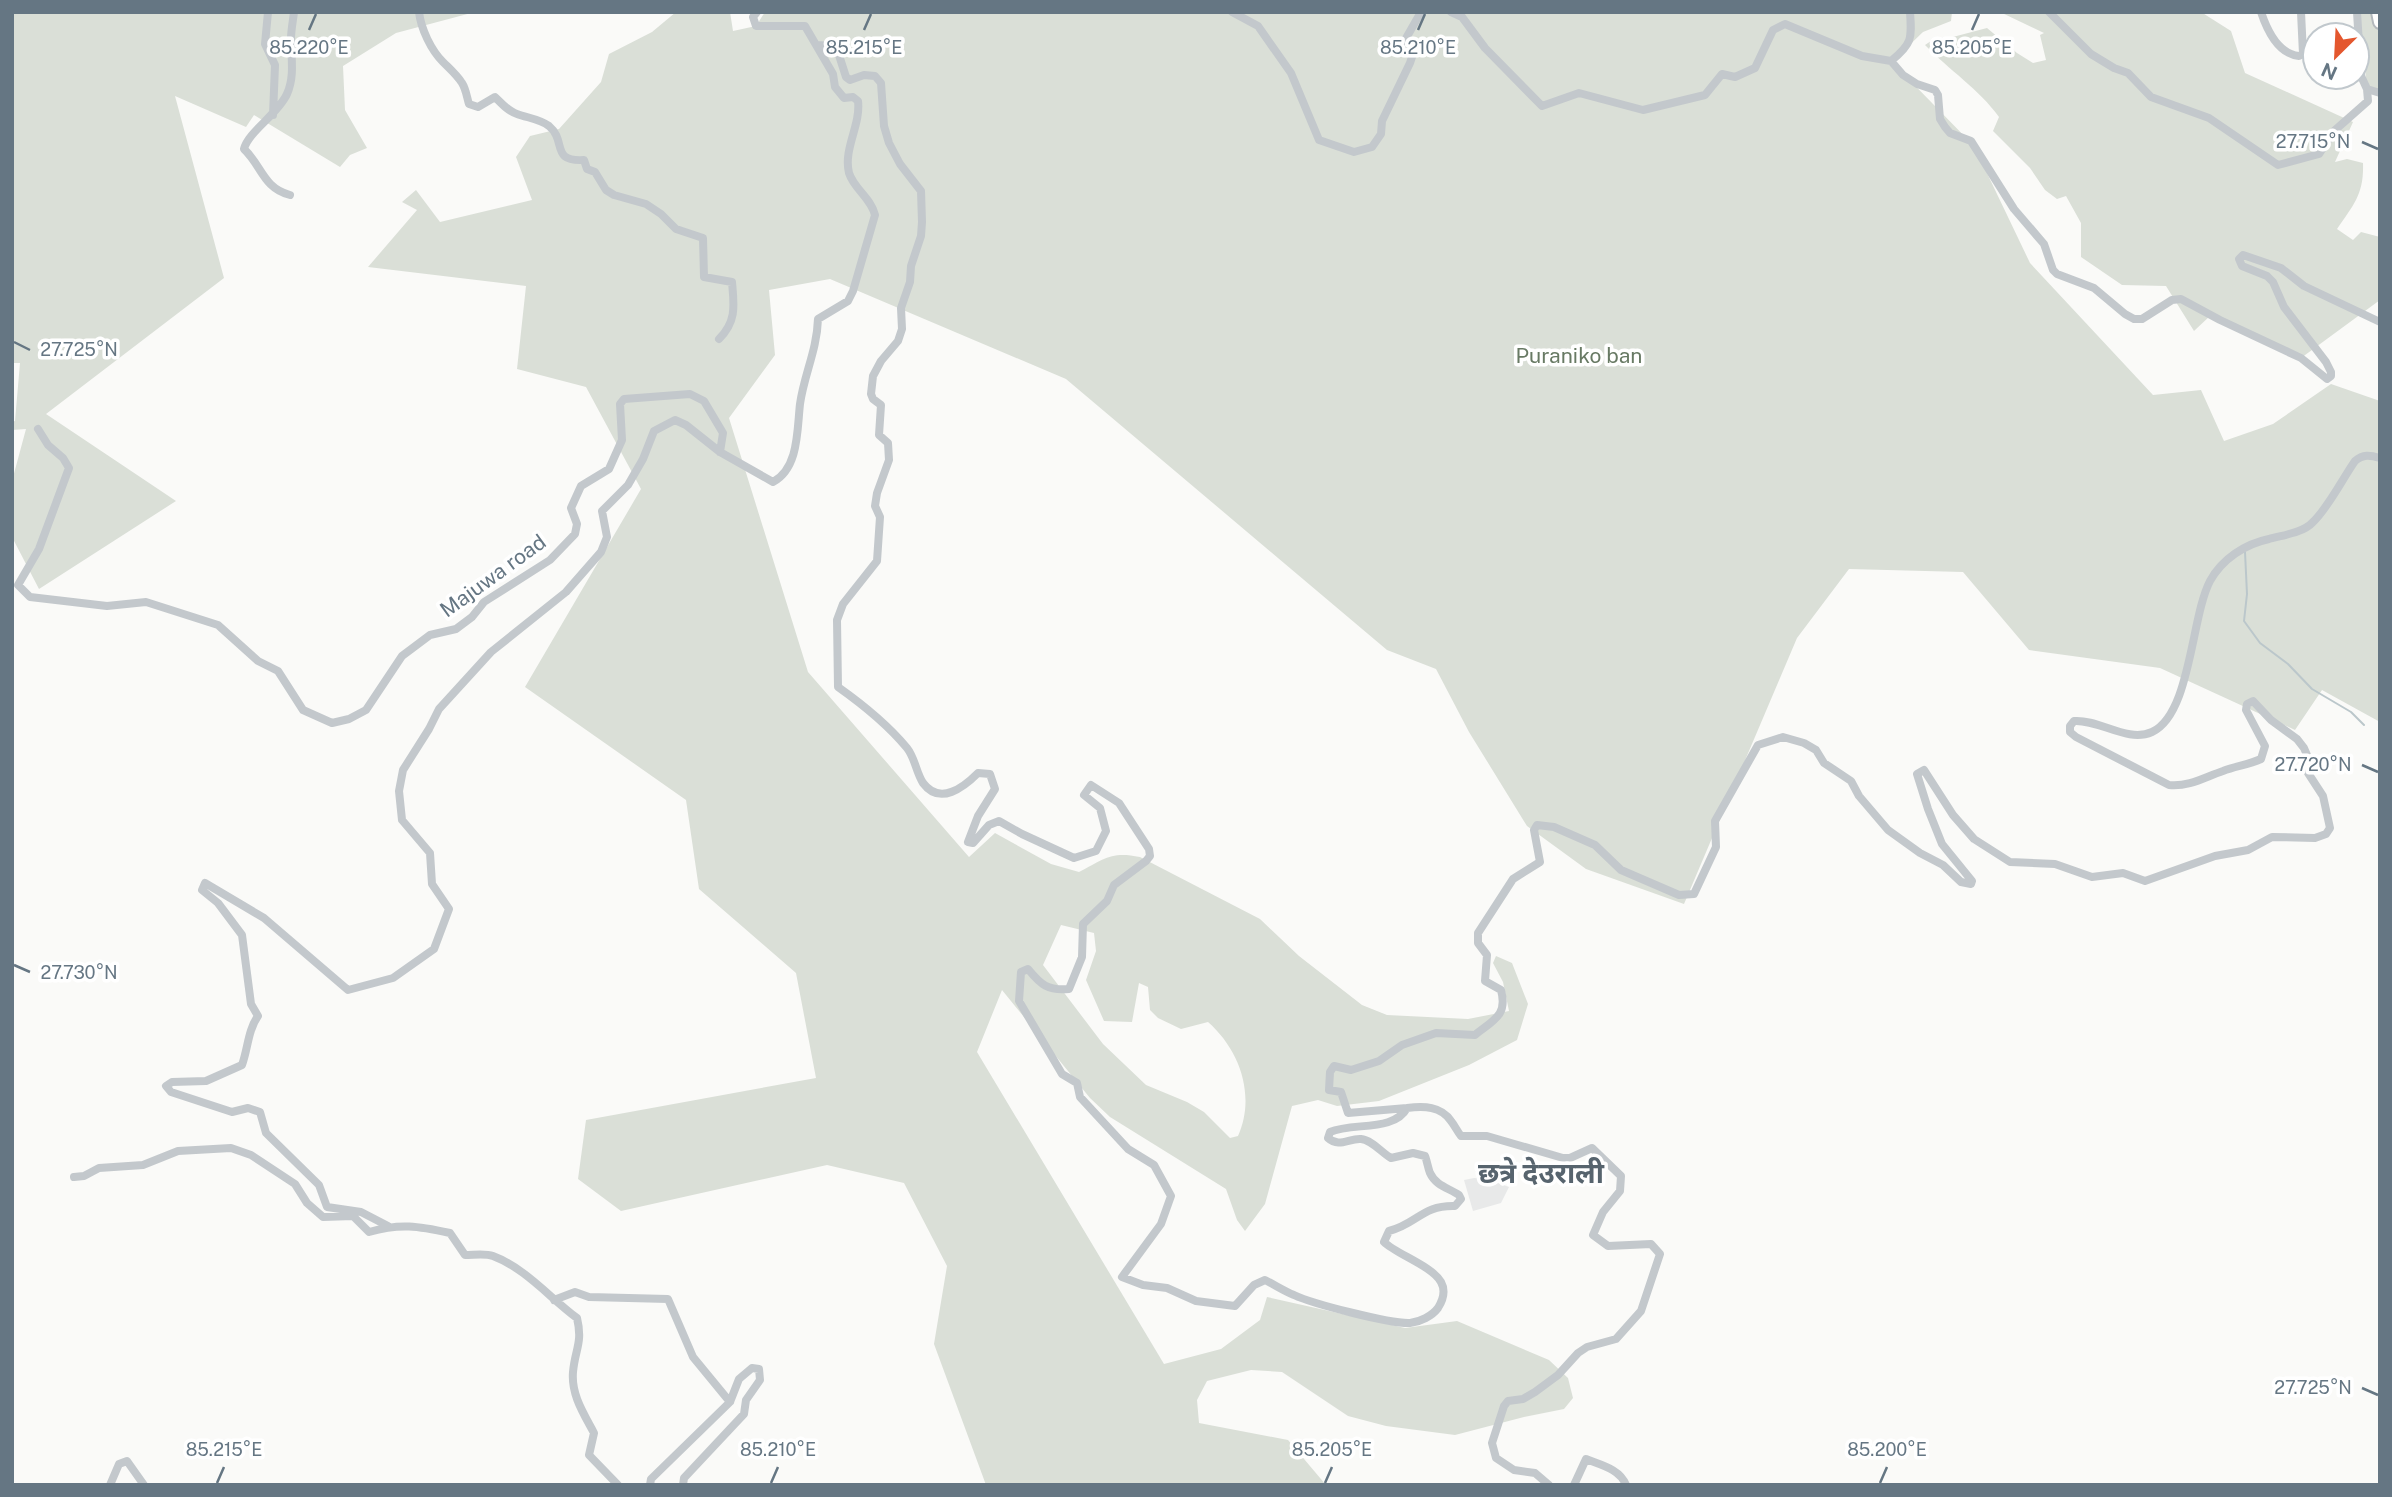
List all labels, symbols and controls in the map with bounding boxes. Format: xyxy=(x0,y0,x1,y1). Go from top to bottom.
north arrow xyxy=(2301,21,2371,91)
text: 85.220°E xyxy=(269,37,349,58)
text: 85.215°E xyxy=(826,37,902,58)
text: 85.210°E xyxy=(1380,37,1456,58)
text: 85.205°E xyxy=(1932,37,2012,58)
text: N xyxy=(2318,58,2340,85)
text: 27.715°N xyxy=(2276,131,2350,152)
text: 27.725°N xyxy=(40,339,118,360)
park label: Puraniko ban xyxy=(1516,343,1642,368)
street label: Majuwa road xyxy=(435,529,550,622)
text: 27.720°N xyxy=(2274,754,2352,775)
text: 27.730°N xyxy=(40,962,118,983)
district label: छत्रे देउराली xyxy=(1478,1156,1605,1189)
text: 27.725°N xyxy=(2274,1377,2352,1398)
text: 85.215°E xyxy=(186,1439,262,1460)
text: 85.210°E xyxy=(740,1439,816,1460)
text: 85.205°E xyxy=(1292,1439,1372,1460)
text: 85.200°E xyxy=(1847,1439,1927,1460)

